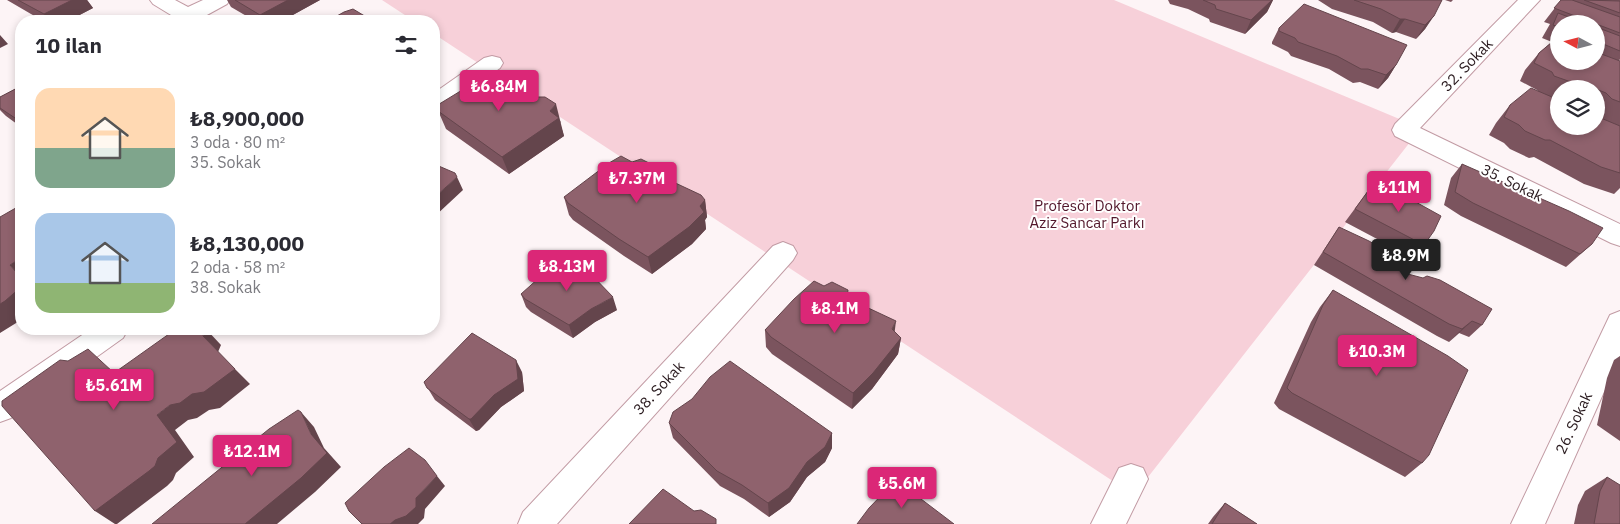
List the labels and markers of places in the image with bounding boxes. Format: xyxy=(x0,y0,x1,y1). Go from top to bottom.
pin: ₺6.84M xyxy=(458,70,540,112)
pin: ₺7.37M xyxy=(596,162,678,204)
pin: ₺11M xyxy=(1369,170,1429,213)
pin: ₺8.9M xyxy=(1371,238,1441,281)
pin: ₺8.13M xyxy=(526,250,608,292)
pin: ₺8.1M xyxy=(800,292,870,334)
pin: ₺10.3M xyxy=(1336,334,1418,377)
pin: ₺5.61M xyxy=(73,368,155,411)
pin: ₺12.1M xyxy=(211,434,293,477)
pin: ₺5.6M xyxy=(867,466,937,509)

